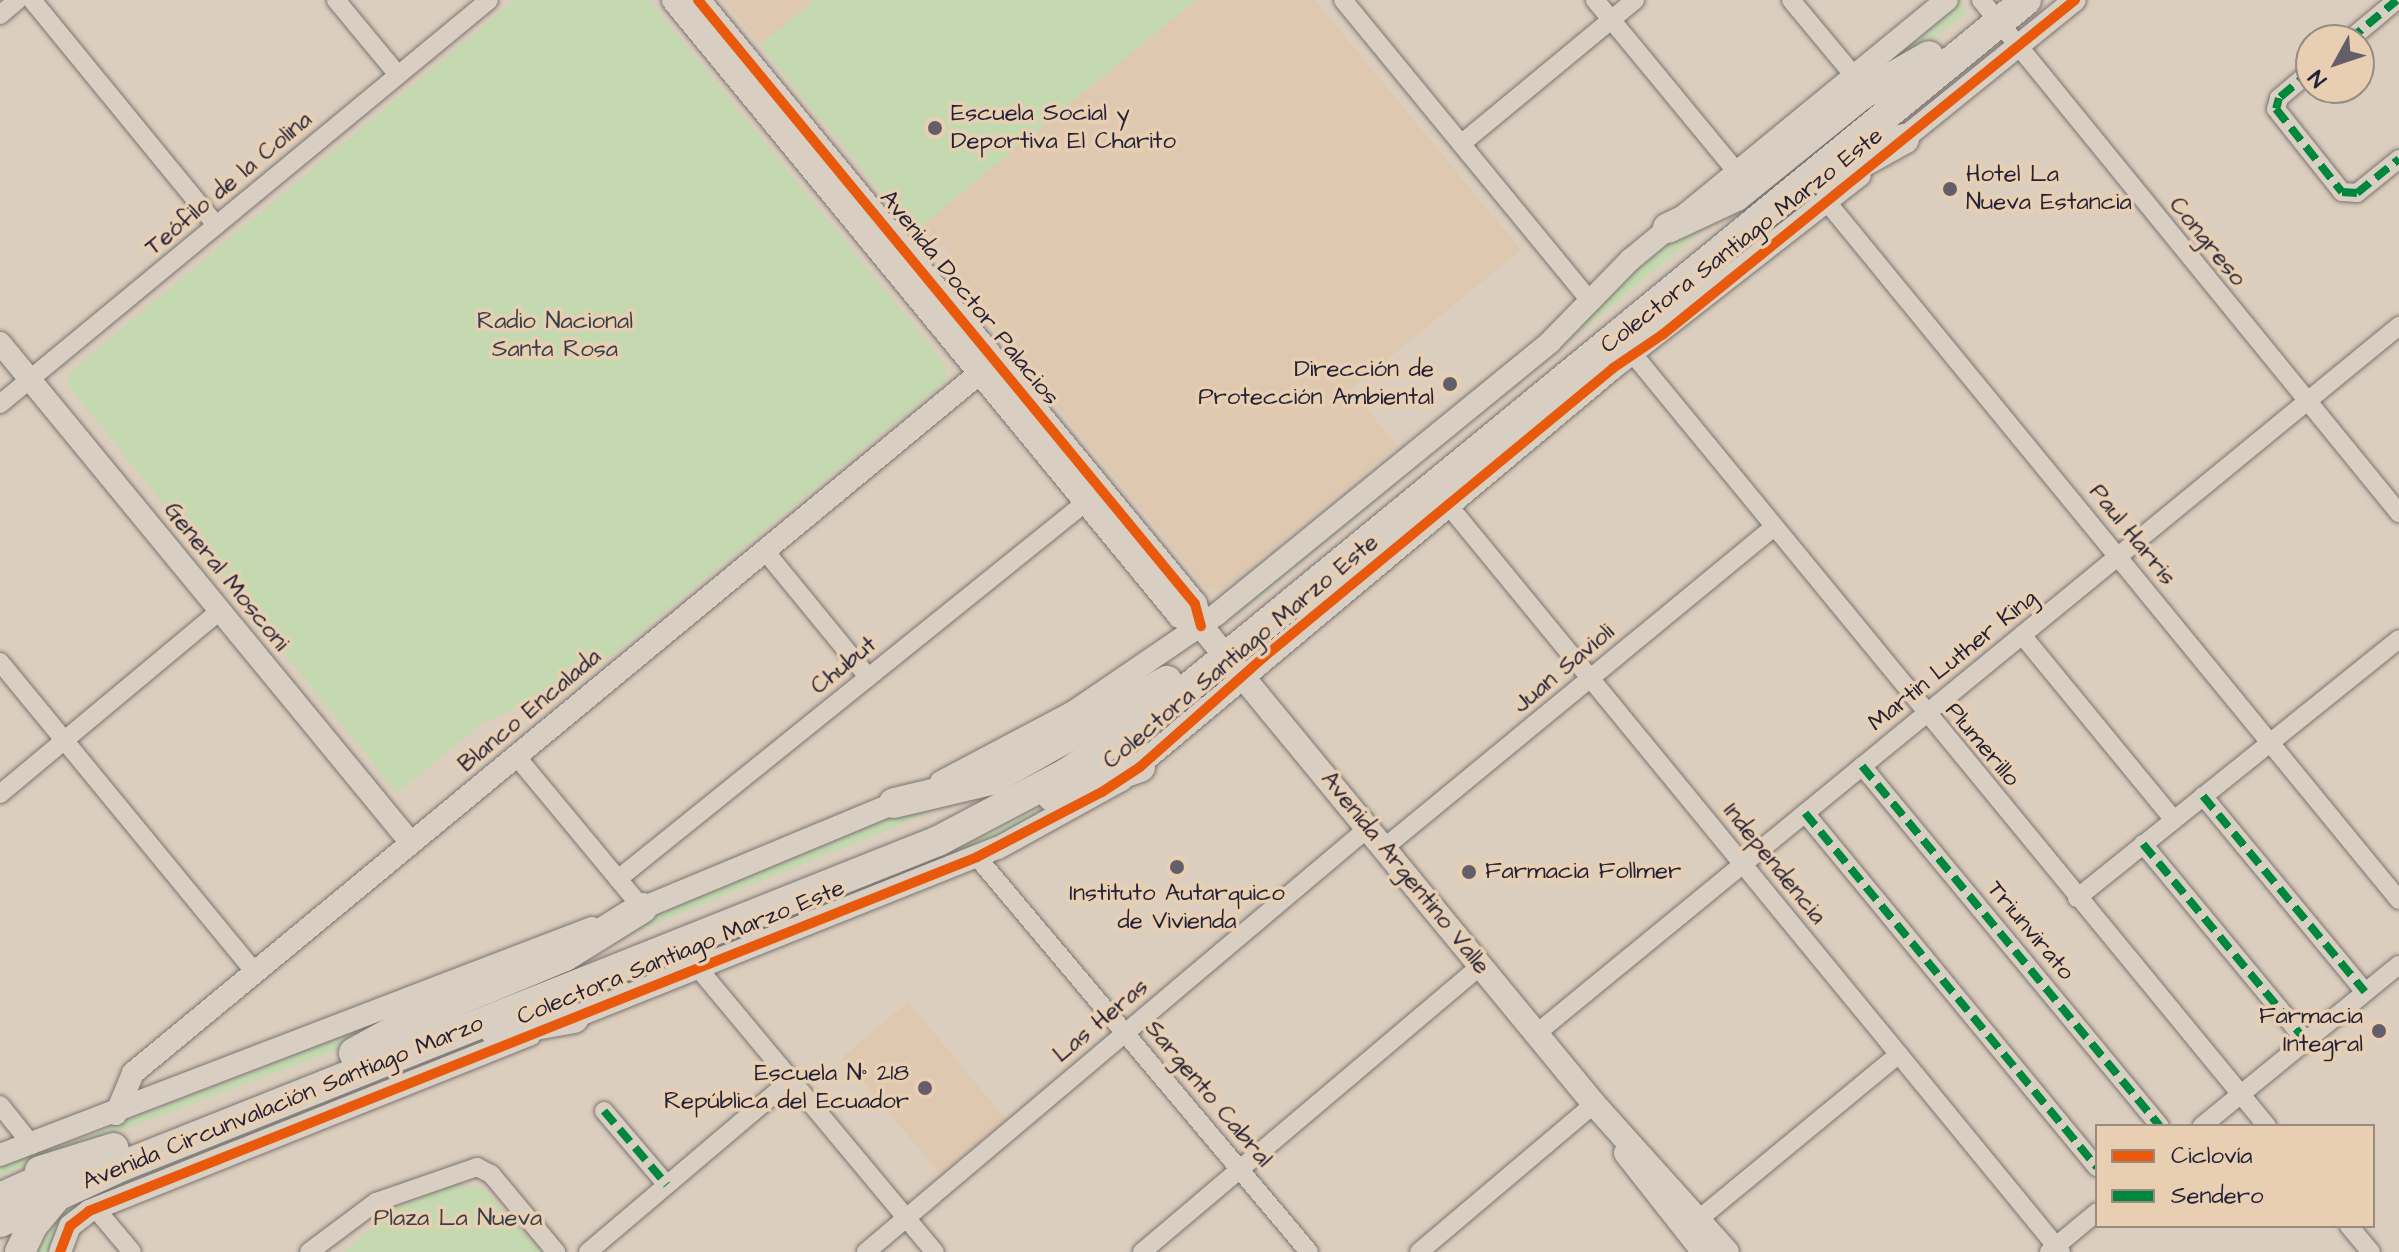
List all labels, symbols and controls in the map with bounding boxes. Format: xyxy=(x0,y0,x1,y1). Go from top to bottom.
north arrow xyxy=(2295,24,2375,104)
text: N xyxy=(2301,63,2334,94)
place label: Escuela Social y Deportiva El Charito xyxy=(951,100,1176,156)
street label: Teófilo de la Colina xyxy=(140,106,318,262)
marker: Escuela Social y Deportiva El Charito xyxy=(926,119,944,137)
street label: Colectora Santiago Marzo Este xyxy=(1595,122,1889,360)
place label: Hotel La Nueva Estancia xyxy=(1966,161,2132,217)
marker: Hotel La Nueva Estancia xyxy=(1941,180,1959,198)
street label: Avenida Doctor Palacios xyxy=(873,185,1065,411)
street label: Congreso xyxy=(2162,192,2252,292)
park label: Radio Nacional Santa Rosa xyxy=(477,308,633,364)
place label: Dirección de Protección Ambiental xyxy=(1198,356,1434,412)
marker: Dirección de Protección Ambiental xyxy=(1441,375,1459,393)
street label: Paul Harris xyxy=(2082,479,2182,591)
street label: General Mosconi xyxy=(157,497,295,657)
street label: Colectora Santiago Marzo Este xyxy=(1097,528,1385,776)
street label: Martin Luther King xyxy=(1863,584,2043,738)
street label: Juan Savioli xyxy=(1508,618,1620,720)
street label: Chubut xyxy=(805,631,883,701)
street label: Blanco Encalada xyxy=(453,643,607,779)
street label: Plumerillo xyxy=(1939,697,2025,793)
street label: Avenida Argentino Valle xyxy=(1314,766,1496,980)
street label: Independencia xyxy=(1716,798,1832,930)
marker: Instituto Autarquico de Vivienda xyxy=(1168,858,1186,876)
place label: Farmacia Follmer xyxy=(1485,858,1681,886)
marker: Farmacia Follmer xyxy=(1460,863,1478,881)
street label: Colectora Santiago Marzo Este xyxy=(513,874,849,1032)
street label: Triunvirato xyxy=(1980,875,2080,987)
place label: Instituto Autarquico de Vivienda xyxy=(1069,880,1285,936)
street label: Las Heras xyxy=(1048,973,1154,1069)
place label: Farmacia Integral xyxy=(2259,1003,2363,1059)
street label: Avenida Circunvalación Santiago Marzo xyxy=(78,1009,488,1197)
street label: Sargento Cabral xyxy=(1138,1015,1278,1173)
marker: Farmacia Integral xyxy=(2370,1022,2388,1040)
place label: Escuela N° 218 República del Ecuador xyxy=(664,1060,909,1116)
marker: Escuela N° 218 República del Ecuador xyxy=(916,1079,934,1097)
legend xyxy=(2095,1124,2375,1228)
text: Ciclovía xyxy=(2171,1139,2252,1173)
text: Sendero xyxy=(2171,1179,2263,1213)
park label: Plaza La Nueva xyxy=(374,1205,542,1233)

